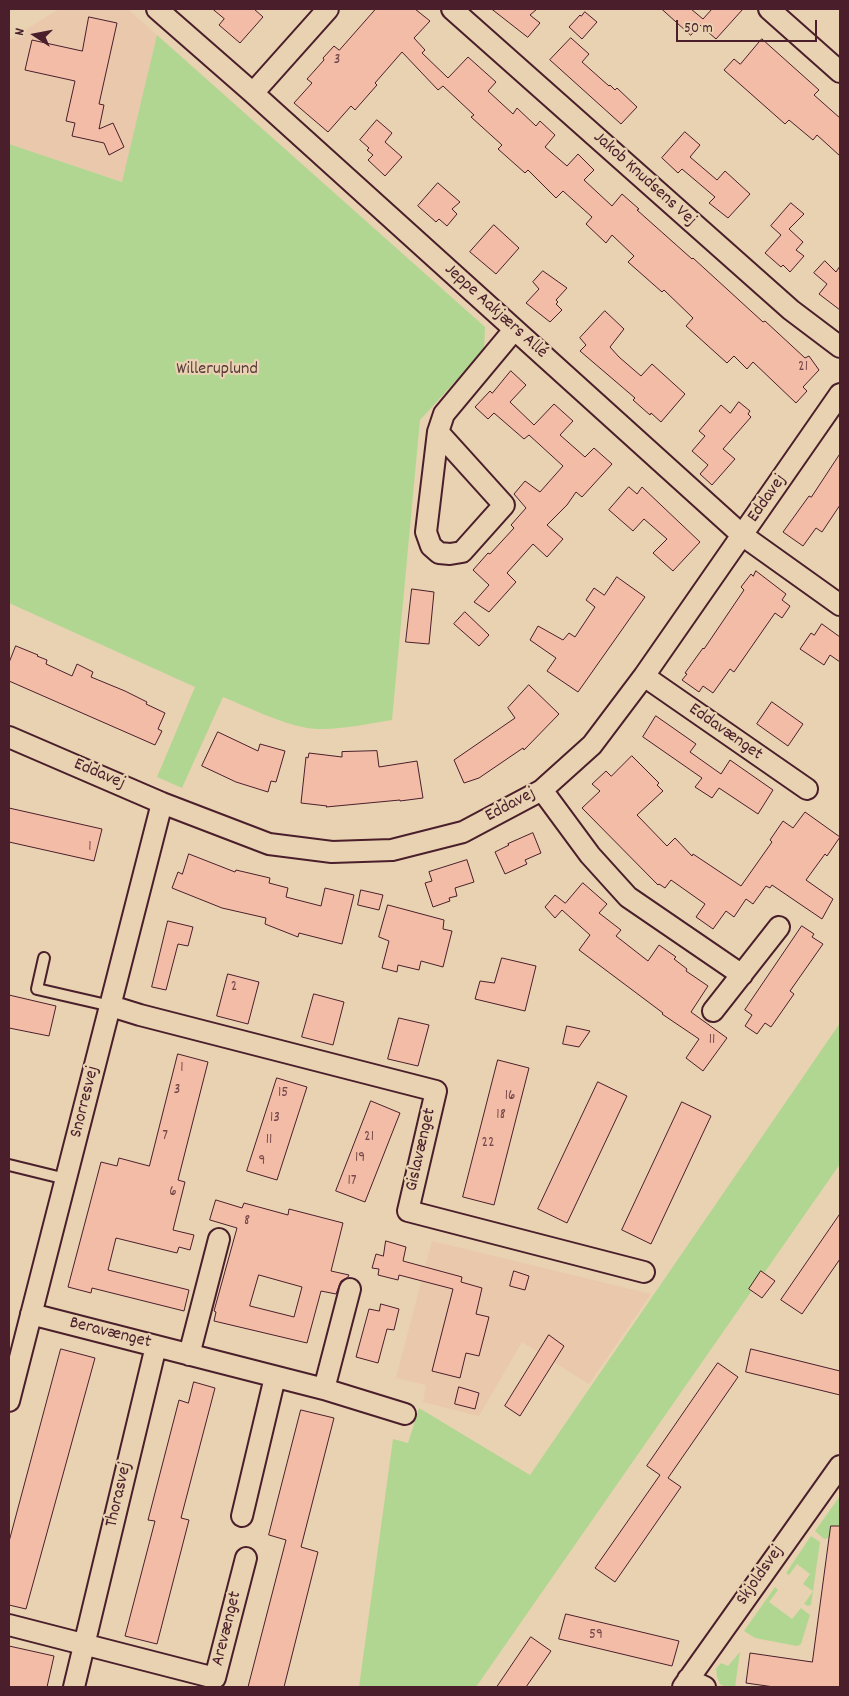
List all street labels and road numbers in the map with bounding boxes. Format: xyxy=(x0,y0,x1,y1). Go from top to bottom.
street label: Jakob Knudsens Vej xyxy=(588,128,700,232)
street label: Jeppe Aakjærs Allé xyxy=(439,260,551,364)
street label: Eddavej xyxy=(744,471,792,527)
street label: Eddavænget xyxy=(684,700,766,766)
street label: Eddavej xyxy=(70,755,128,795)
street label: Eddavej xyxy=(482,784,540,828)
street label: Snorresvej xyxy=(67,1064,105,1140)
street label: Gislavænget xyxy=(402,1106,442,1194)
street label: Beravænget xyxy=(67,1313,153,1355)
street label: Thorasvej xyxy=(102,1460,138,1530)
street label: Skjoldsvej xyxy=(733,1542,789,1610)
street label: Arevænget xyxy=(208,1589,248,1669)

